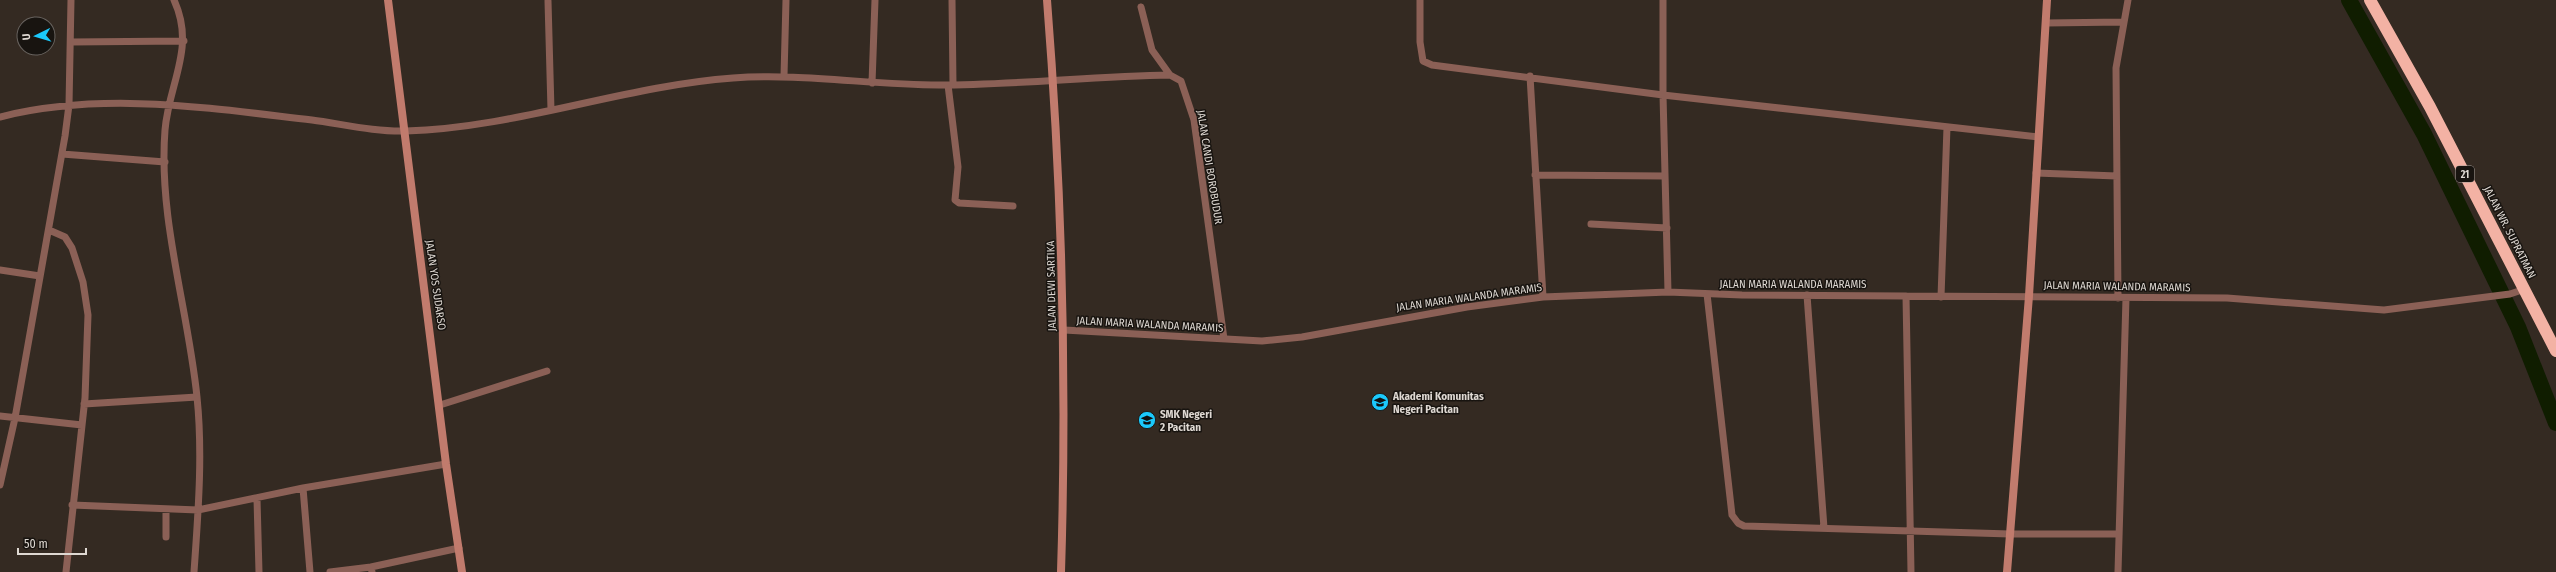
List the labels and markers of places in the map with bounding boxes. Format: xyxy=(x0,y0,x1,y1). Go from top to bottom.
place label: Akademi Komunitas Negeri Pacitan xyxy=(1392,390,1484,416)
school or university icon: Akademi Komunitas Negeri Pacitan xyxy=(1370,392,1390,412)
place label: SMK Negeri 2 Pacitan xyxy=(1159,408,1212,434)
school or university icon: SMK Negeri 2 Pacitan xyxy=(1137,410,1157,430)

